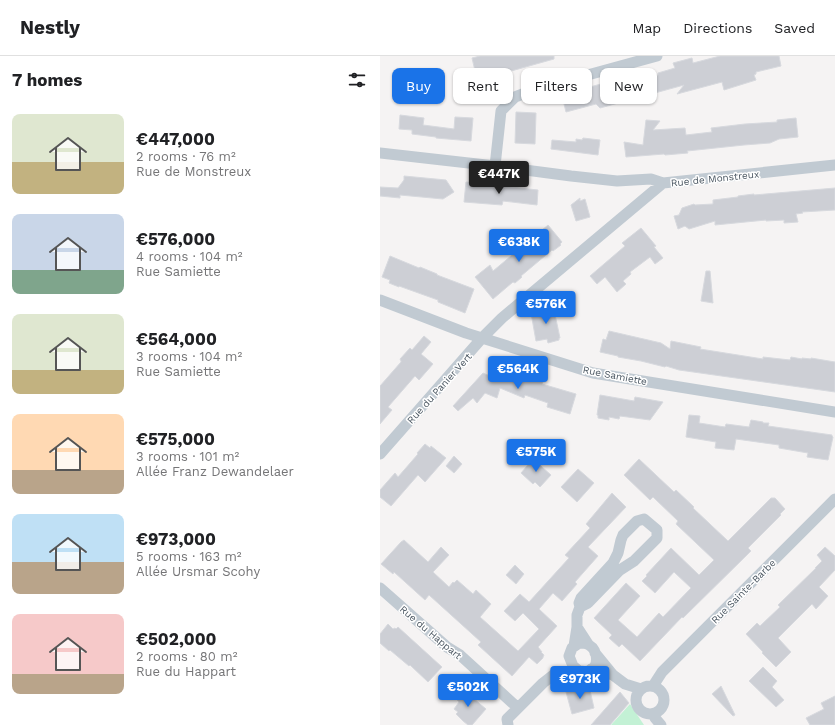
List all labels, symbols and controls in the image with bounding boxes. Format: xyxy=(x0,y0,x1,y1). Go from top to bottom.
text: Nestly xyxy=(20,16,80,39)
text: Map xyxy=(633,20,661,36)
text: Directions xyxy=(683,20,752,36)
text: Saved xyxy=(774,20,815,36)
chip: Buy xyxy=(392,68,445,104)
chip: Rent xyxy=(453,68,513,104)
chip: Filters xyxy=(521,68,592,104)
chip: New xyxy=(600,68,657,104)
icon: filters xyxy=(346,69,368,91)
text: 7 homes xyxy=(12,70,82,90)
text: €447,000 xyxy=(136,129,215,149)
icon: home xyxy=(44,130,92,178)
text: 2 rooms · 76 m² xyxy=(136,149,236,164)
pin: €447K xyxy=(471,161,527,195)
text: Rue de Monstreux xyxy=(136,164,251,179)
text: €447K xyxy=(478,166,520,181)
street label: Rue de Monstreux xyxy=(670,168,760,189)
text: €576,000 xyxy=(136,229,215,249)
pin: €638K xyxy=(491,229,547,263)
icon: home xyxy=(44,230,92,278)
text: €638K xyxy=(498,234,540,249)
text: 4 rooms · 104 m² xyxy=(136,249,243,264)
text: Rue Samiette xyxy=(136,264,221,279)
pin: €576K xyxy=(518,291,574,325)
text: €576K xyxy=(526,296,566,311)
text: €564,000 xyxy=(136,329,217,349)
icon: home xyxy=(44,330,92,378)
text: 3 rooms · 104 m² xyxy=(136,349,242,364)
street label: Rue du Panier Vert xyxy=(405,350,474,426)
pin: €564K xyxy=(490,356,546,390)
text: €564K xyxy=(497,361,539,376)
text: Rue Samiette xyxy=(136,364,221,379)
street label: Rue Samiette xyxy=(582,364,648,387)
text: €575,000 xyxy=(136,429,215,449)
icon: home xyxy=(44,430,92,478)
pin: €575K xyxy=(508,439,564,473)
text: €575K xyxy=(516,444,556,459)
text: 3 rooms · 101 m² xyxy=(136,449,239,464)
text: Allée Franz Dewandelaer xyxy=(136,464,294,479)
text: €973,000 xyxy=(136,529,216,549)
icon: home xyxy=(44,530,92,578)
text: 5 rooms · 163 m² xyxy=(136,549,242,564)
street label: Rue Sainte-Barbe xyxy=(709,557,778,626)
text: Allée Ursmar Scohy xyxy=(136,564,260,579)
street label: Rue du Happart xyxy=(398,603,464,662)
text: €502,000 xyxy=(136,629,217,649)
icon: home xyxy=(44,630,92,678)
text: 2 rooms · 80 m² xyxy=(136,649,237,664)
text: Rue du Happart xyxy=(136,664,236,679)
pin: €973K xyxy=(552,666,608,700)
text: €973K xyxy=(559,671,601,686)
pin: €502K xyxy=(440,674,496,708)
text: €502K xyxy=(447,679,489,694)

